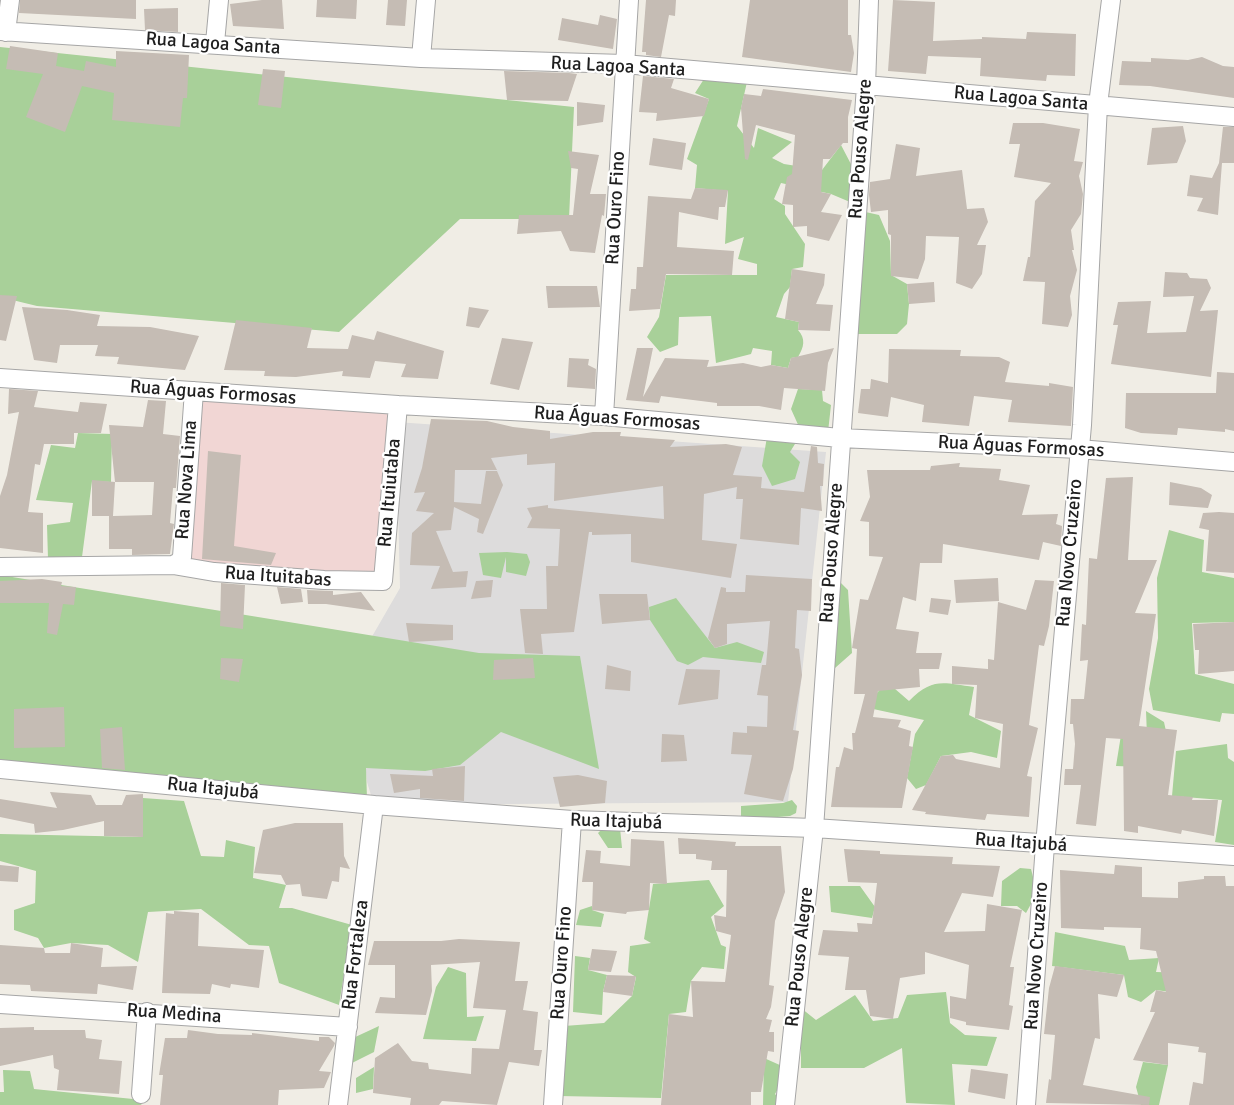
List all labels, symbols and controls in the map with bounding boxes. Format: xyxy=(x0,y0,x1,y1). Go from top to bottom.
street label: Rua Lagoa Santa xyxy=(145,28,281,60)
street label: Rua Lagoa Santa xyxy=(550,52,686,82)
street label: Rua Pouso Alegre xyxy=(845,78,877,220)
street label: Rua Lagoa Santa xyxy=(953,82,1089,116)
street label: Rua Ouro Fino xyxy=(602,150,630,266)
street label: Rua Águas Formosas xyxy=(129,376,297,410)
street label: Rua Águas Formosas xyxy=(533,402,701,436)
street label: Rua Nova Lima xyxy=(171,419,203,541)
street label: Rua Águas Formosas xyxy=(937,431,1105,463)
street label: Rua Ituiutaba xyxy=(374,438,406,548)
street label: Rua Novo Cruzeiro xyxy=(1052,478,1088,628)
street label: Rua Pouso Alegre xyxy=(816,482,848,624)
street label: Rua Ituitabas xyxy=(224,562,332,592)
street label: Rua Itajubá xyxy=(166,773,260,805)
street label: Rua Itajubá xyxy=(569,809,663,835)
street label: Rua Itajubá xyxy=(974,828,1068,858)
street label: Rua Novo Cruzeiro xyxy=(1020,881,1054,1031)
street label: Rua Pouso Alegre xyxy=(781,886,819,1028)
street label: Rua Fortaleza xyxy=(338,898,374,1012)
street label: Rua Ouro Fino xyxy=(547,905,577,1021)
street label: Rua Medina xyxy=(126,999,222,1029)

